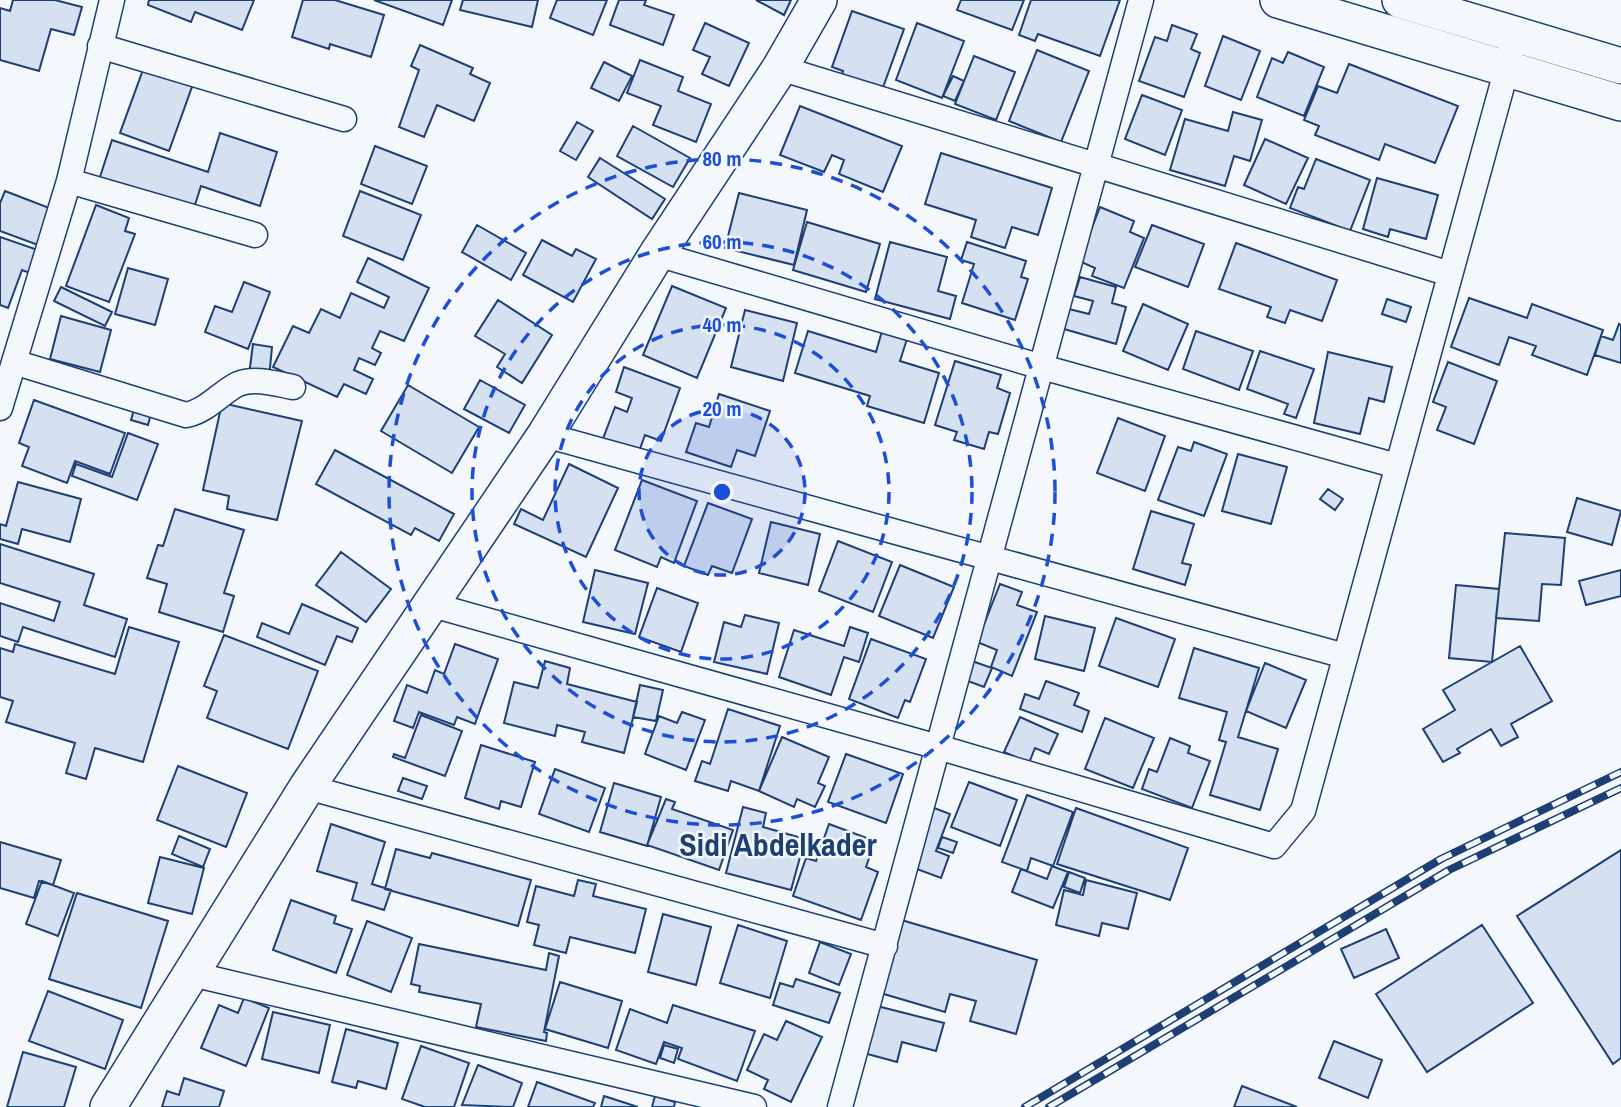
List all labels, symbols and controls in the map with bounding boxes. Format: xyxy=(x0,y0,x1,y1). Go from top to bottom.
text: 80 m xyxy=(702,144,742,173)
text: 60 m xyxy=(702,227,742,256)
text: 40 m xyxy=(702,310,742,339)
text: 20 m xyxy=(702,394,742,423)
centre of rings xyxy=(710,480,734,504)
district label: Sidi Abdelkader xyxy=(679,823,877,866)

